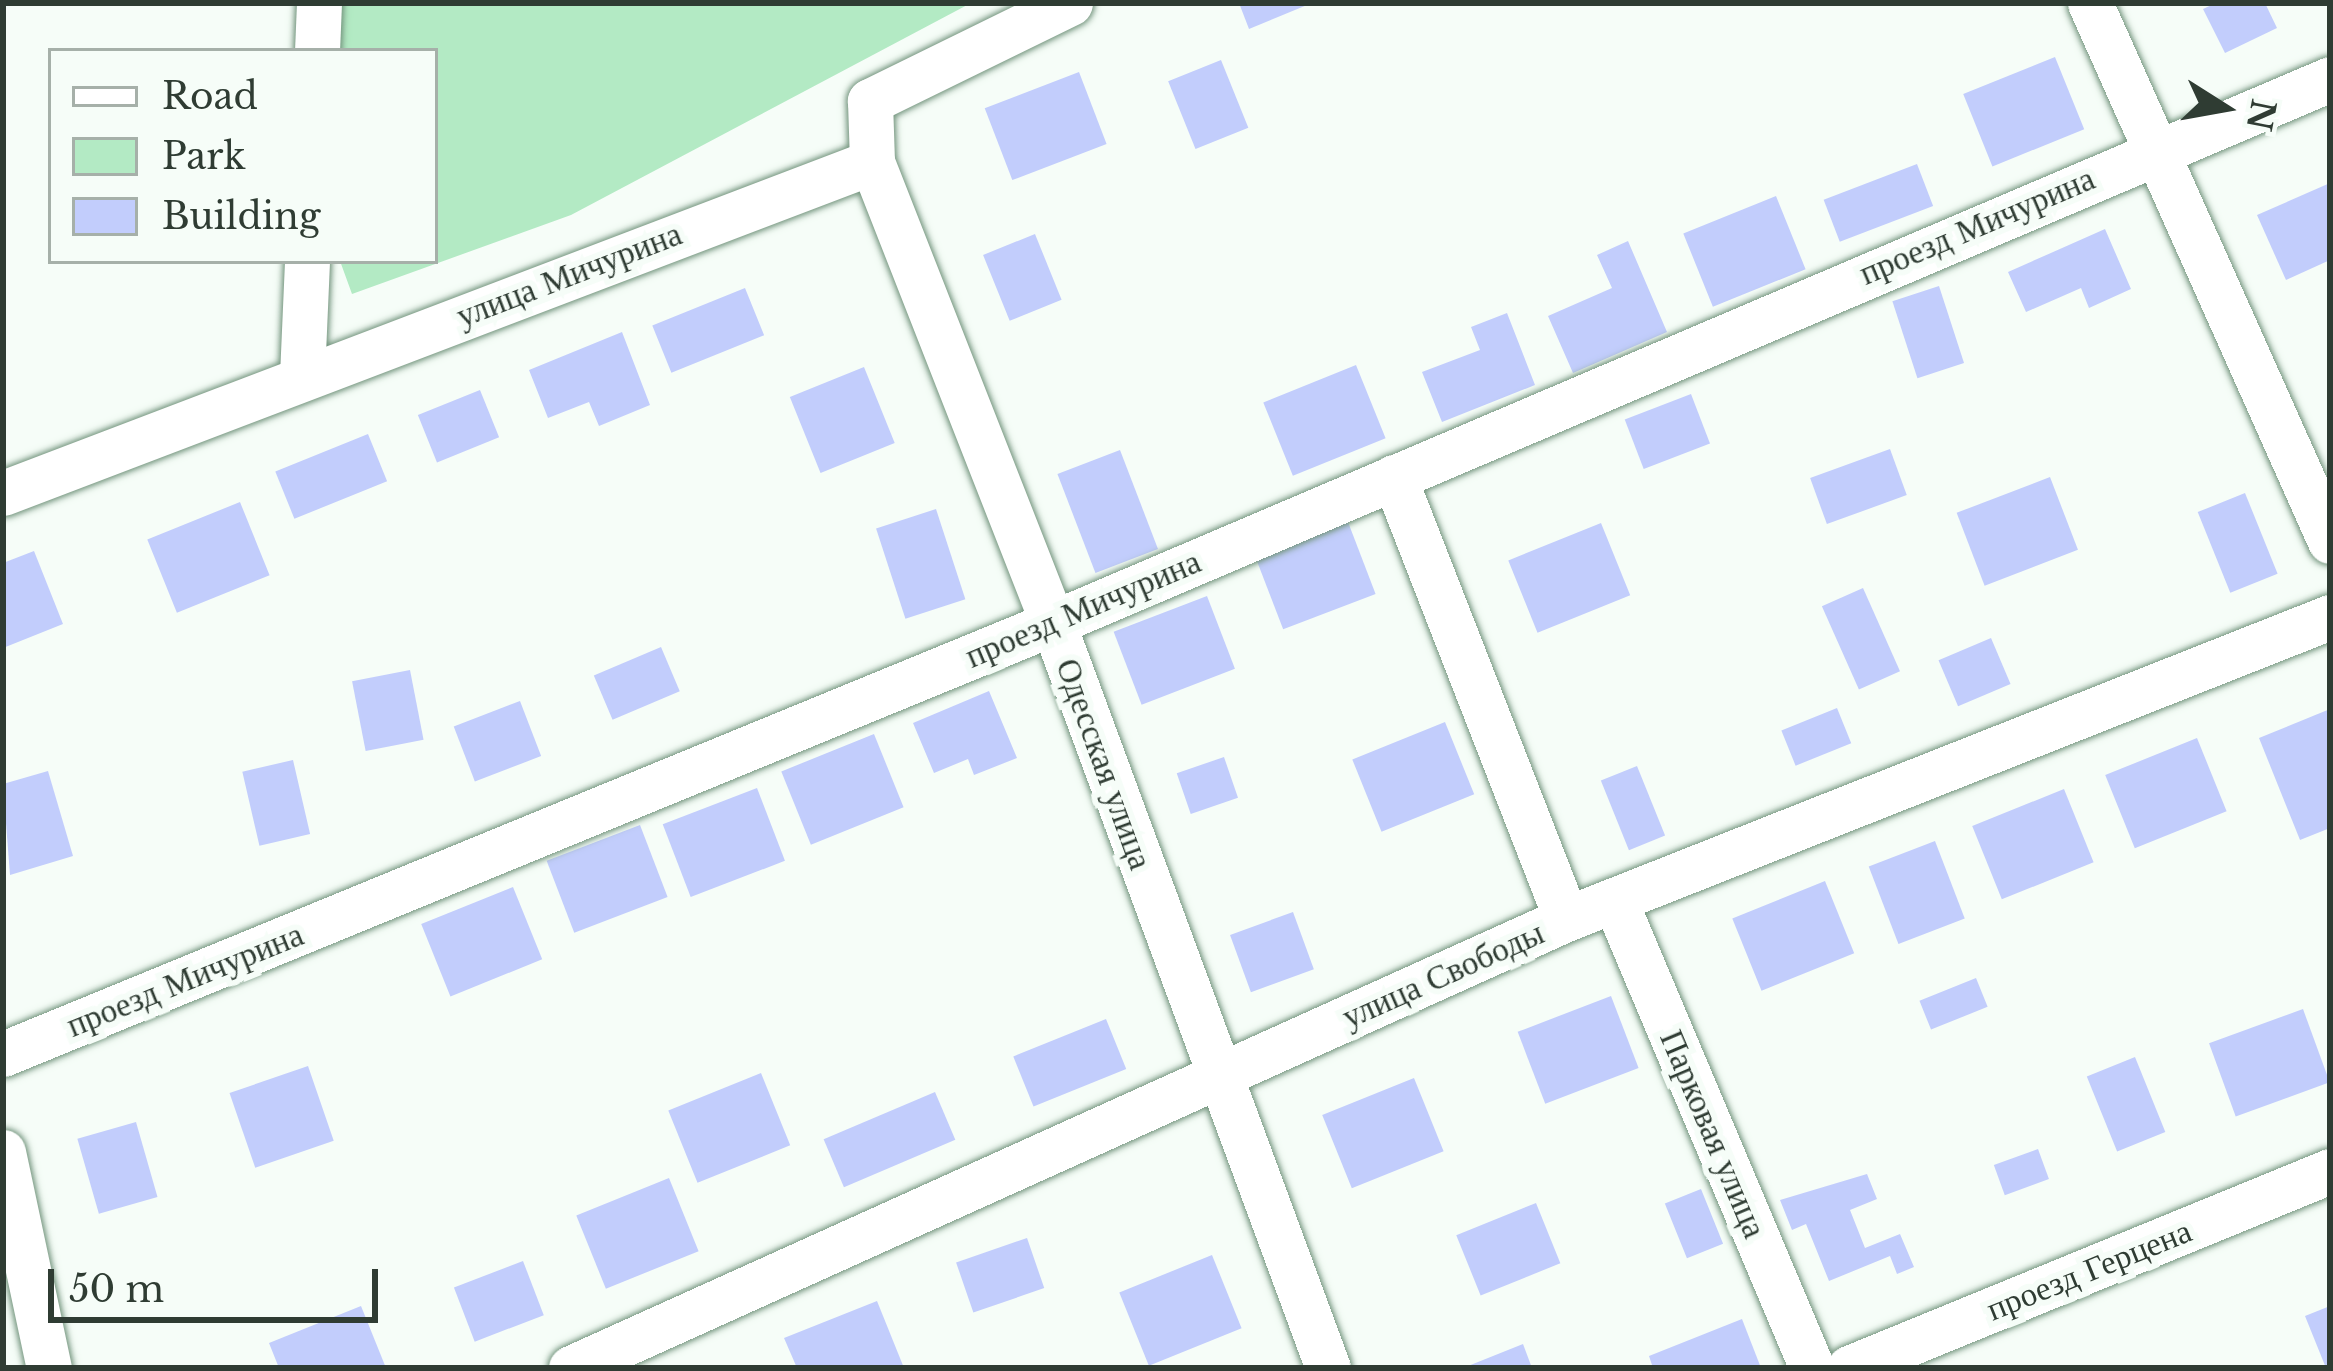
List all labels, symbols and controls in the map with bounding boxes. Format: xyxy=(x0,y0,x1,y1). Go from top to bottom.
legend xyxy=(48,48,438,264)
north arrow xyxy=(2165,48,2285,168)
text: Road xyxy=(162,74,258,119)
text: N xyxy=(2238,96,2284,134)
text: Park xyxy=(162,134,246,179)
street label: проезд Мичурина xyxy=(1854,159,2100,293)
text: Building xyxy=(162,194,320,239)
street label: улица Мичурина xyxy=(451,214,687,336)
street label: проезд Мичурина xyxy=(960,542,1206,676)
street label: Одесская улица xyxy=(1048,653,1160,875)
street label: улица Свободы xyxy=(1336,913,1550,1037)
street label: проезд Мичурина xyxy=(61,915,309,1045)
street label: Парковая улица xyxy=(1651,1024,1775,1244)
street label: проезд Герцена xyxy=(1981,1211,2197,1329)
scale bar xyxy=(54,1245,384,1319)
text: 50 m xyxy=(69,1267,164,1312)

